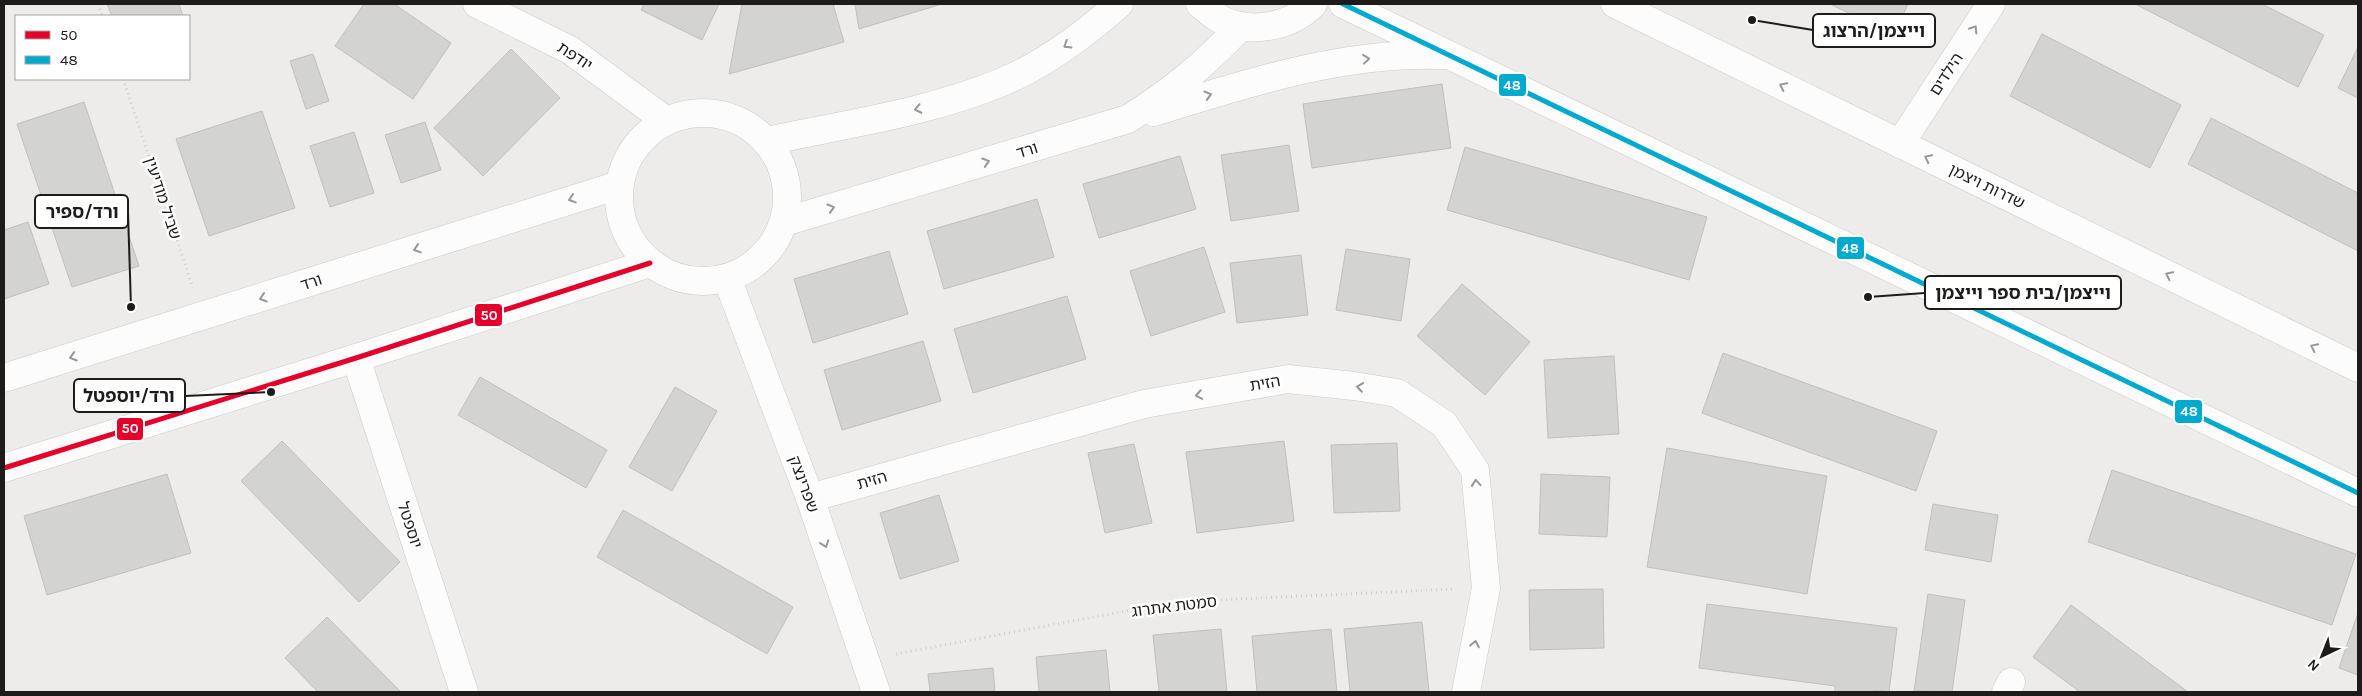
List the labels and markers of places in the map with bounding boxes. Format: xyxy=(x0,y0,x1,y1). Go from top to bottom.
callout: וייצמן/הרצוג xyxy=(1813,14,1935,47)
callout: ורד/ספיר xyxy=(35,195,128,228)
callout: וייצמן/בית ספר וייצמן xyxy=(1925,276,2121,309)
callout: ורד/יוספטל xyxy=(74,379,185,412)

